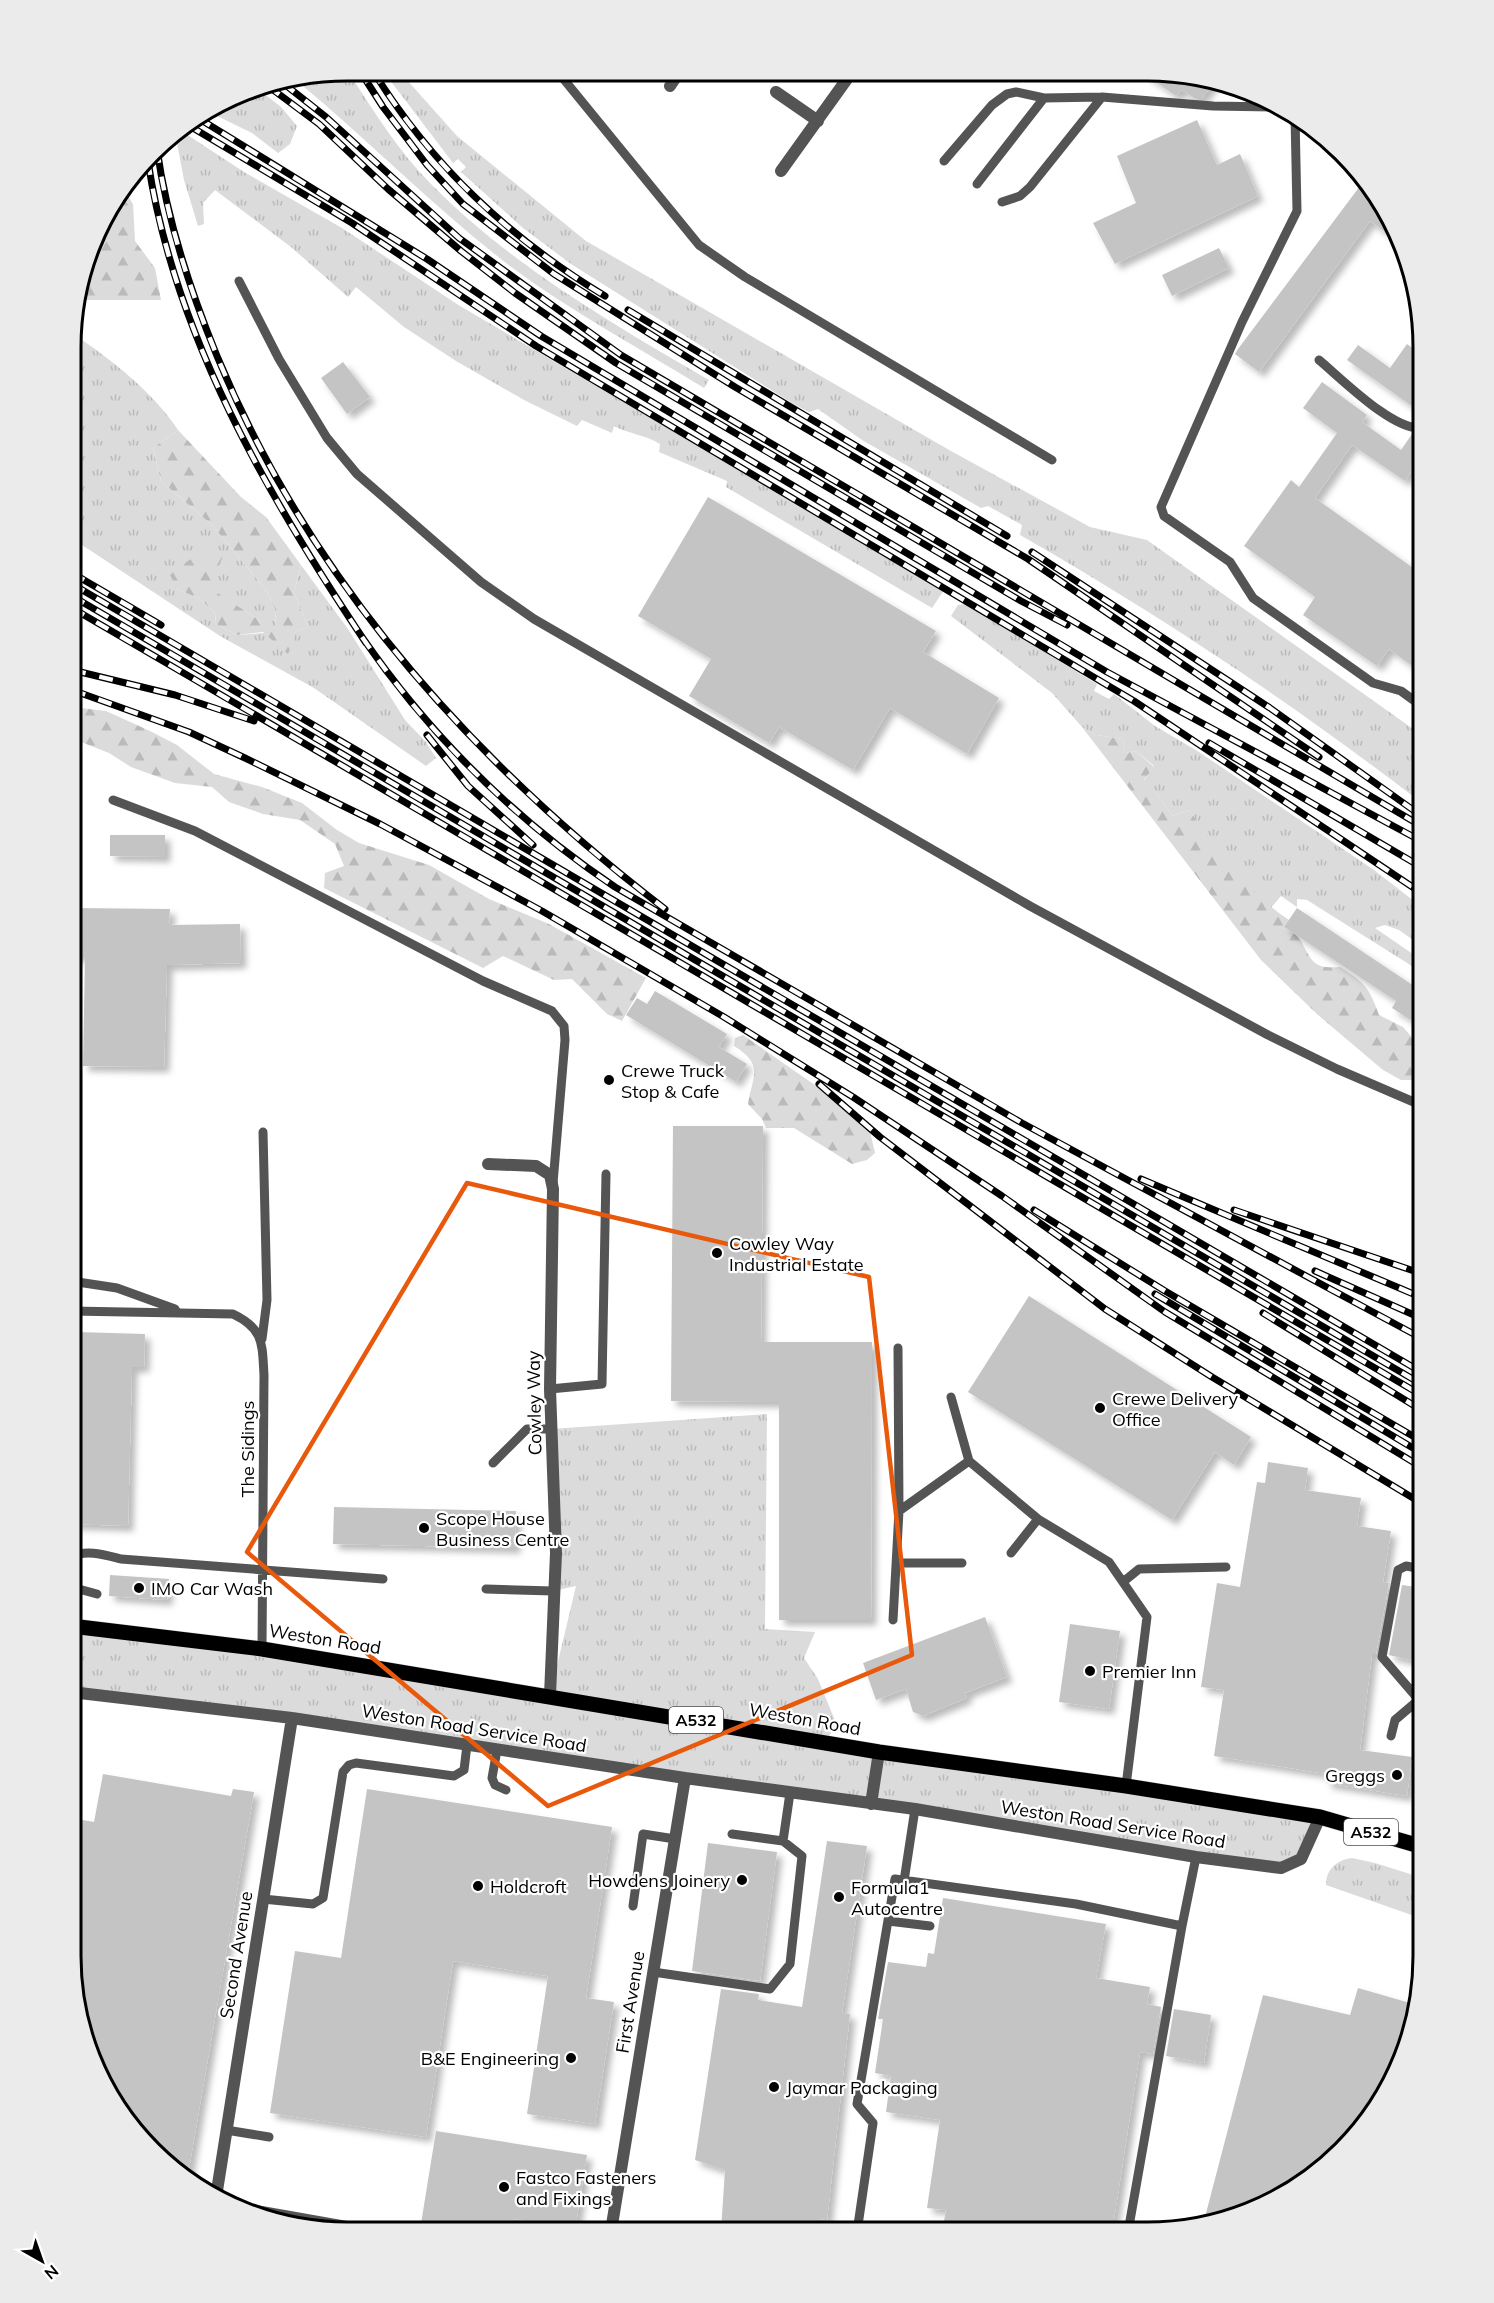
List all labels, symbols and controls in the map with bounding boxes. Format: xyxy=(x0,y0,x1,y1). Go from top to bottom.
place label: Crewe Truck Stop & Cafe xyxy=(621,1059,725,1103)
marker: Crewe Truck Stop & Cafe xyxy=(602,1073,616,1087)
place label: Cowley Way Industrial Estate xyxy=(729,1232,864,1276)
marker: Cowley Way Industrial Estate xyxy=(710,1246,724,1260)
street label: Cowley Way xyxy=(522,1350,546,1456)
place label: Crewe Delivery Office xyxy=(1112,1387,1239,1431)
street label: The Sidings xyxy=(236,1401,259,1497)
marker: Crewe Delivery Office xyxy=(1093,1401,1107,1415)
place label: Scope House Business Centre xyxy=(436,1507,569,1551)
marker: Scope House Business Centre xyxy=(417,1521,431,1535)
place label: IMO Car Wash xyxy=(151,1577,273,1600)
marker: IMO Car Wash xyxy=(132,1581,146,1595)
street label: Weston Road xyxy=(267,1619,383,1659)
place label: Premier Inn xyxy=(1102,1660,1197,1683)
marker: Premier Inn xyxy=(1083,1664,1097,1678)
street label: Weston Road xyxy=(747,1698,863,1740)
street label: Weston Road Service Road xyxy=(360,1699,588,1757)
road number: A532 xyxy=(669,1707,723,1733)
place label: Greggs xyxy=(1325,1764,1385,1787)
marker: Greggs xyxy=(1390,1768,1404,1782)
street label: Weston Road Service Road xyxy=(999,1795,1227,1853)
road number: A532 xyxy=(1344,1819,1398,1845)
place label: Howdens Joinery xyxy=(588,1869,730,1892)
marker: Howdens Joinery xyxy=(735,1873,749,1887)
place label: Holdcroft xyxy=(490,1875,567,1898)
place label: Formula1 Autocentre xyxy=(851,1876,943,1920)
marker: Holdcroft xyxy=(471,1879,485,1893)
street label: Second Avenue xyxy=(215,1890,257,2020)
marker: Formula1 Autocentre xyxy=(832,1890,846,1904)
street label: First Avenue xyxy=(611,1949,649,2055)
place label: B&E Engineering xyxy=(421,2047,559,2070)
marker: B&E Engineering xyxy=(564,2051,578,2065)
place label: Jaymar Packaging xyxy=(786,2076,938,2099)
marker: Jaymar Packaging xyxy=(767,2080,781,2094)
place label: Fastco Fasteners and Fixings xyxy=(516,2166,656,2210)
marker: Fastco Fasteners and Fixings xyxy=(497,2180,511,2194)
north arrow xyxy=(12,2231,72,2291)
text: N xyxy=(41,2261,63,2284)

